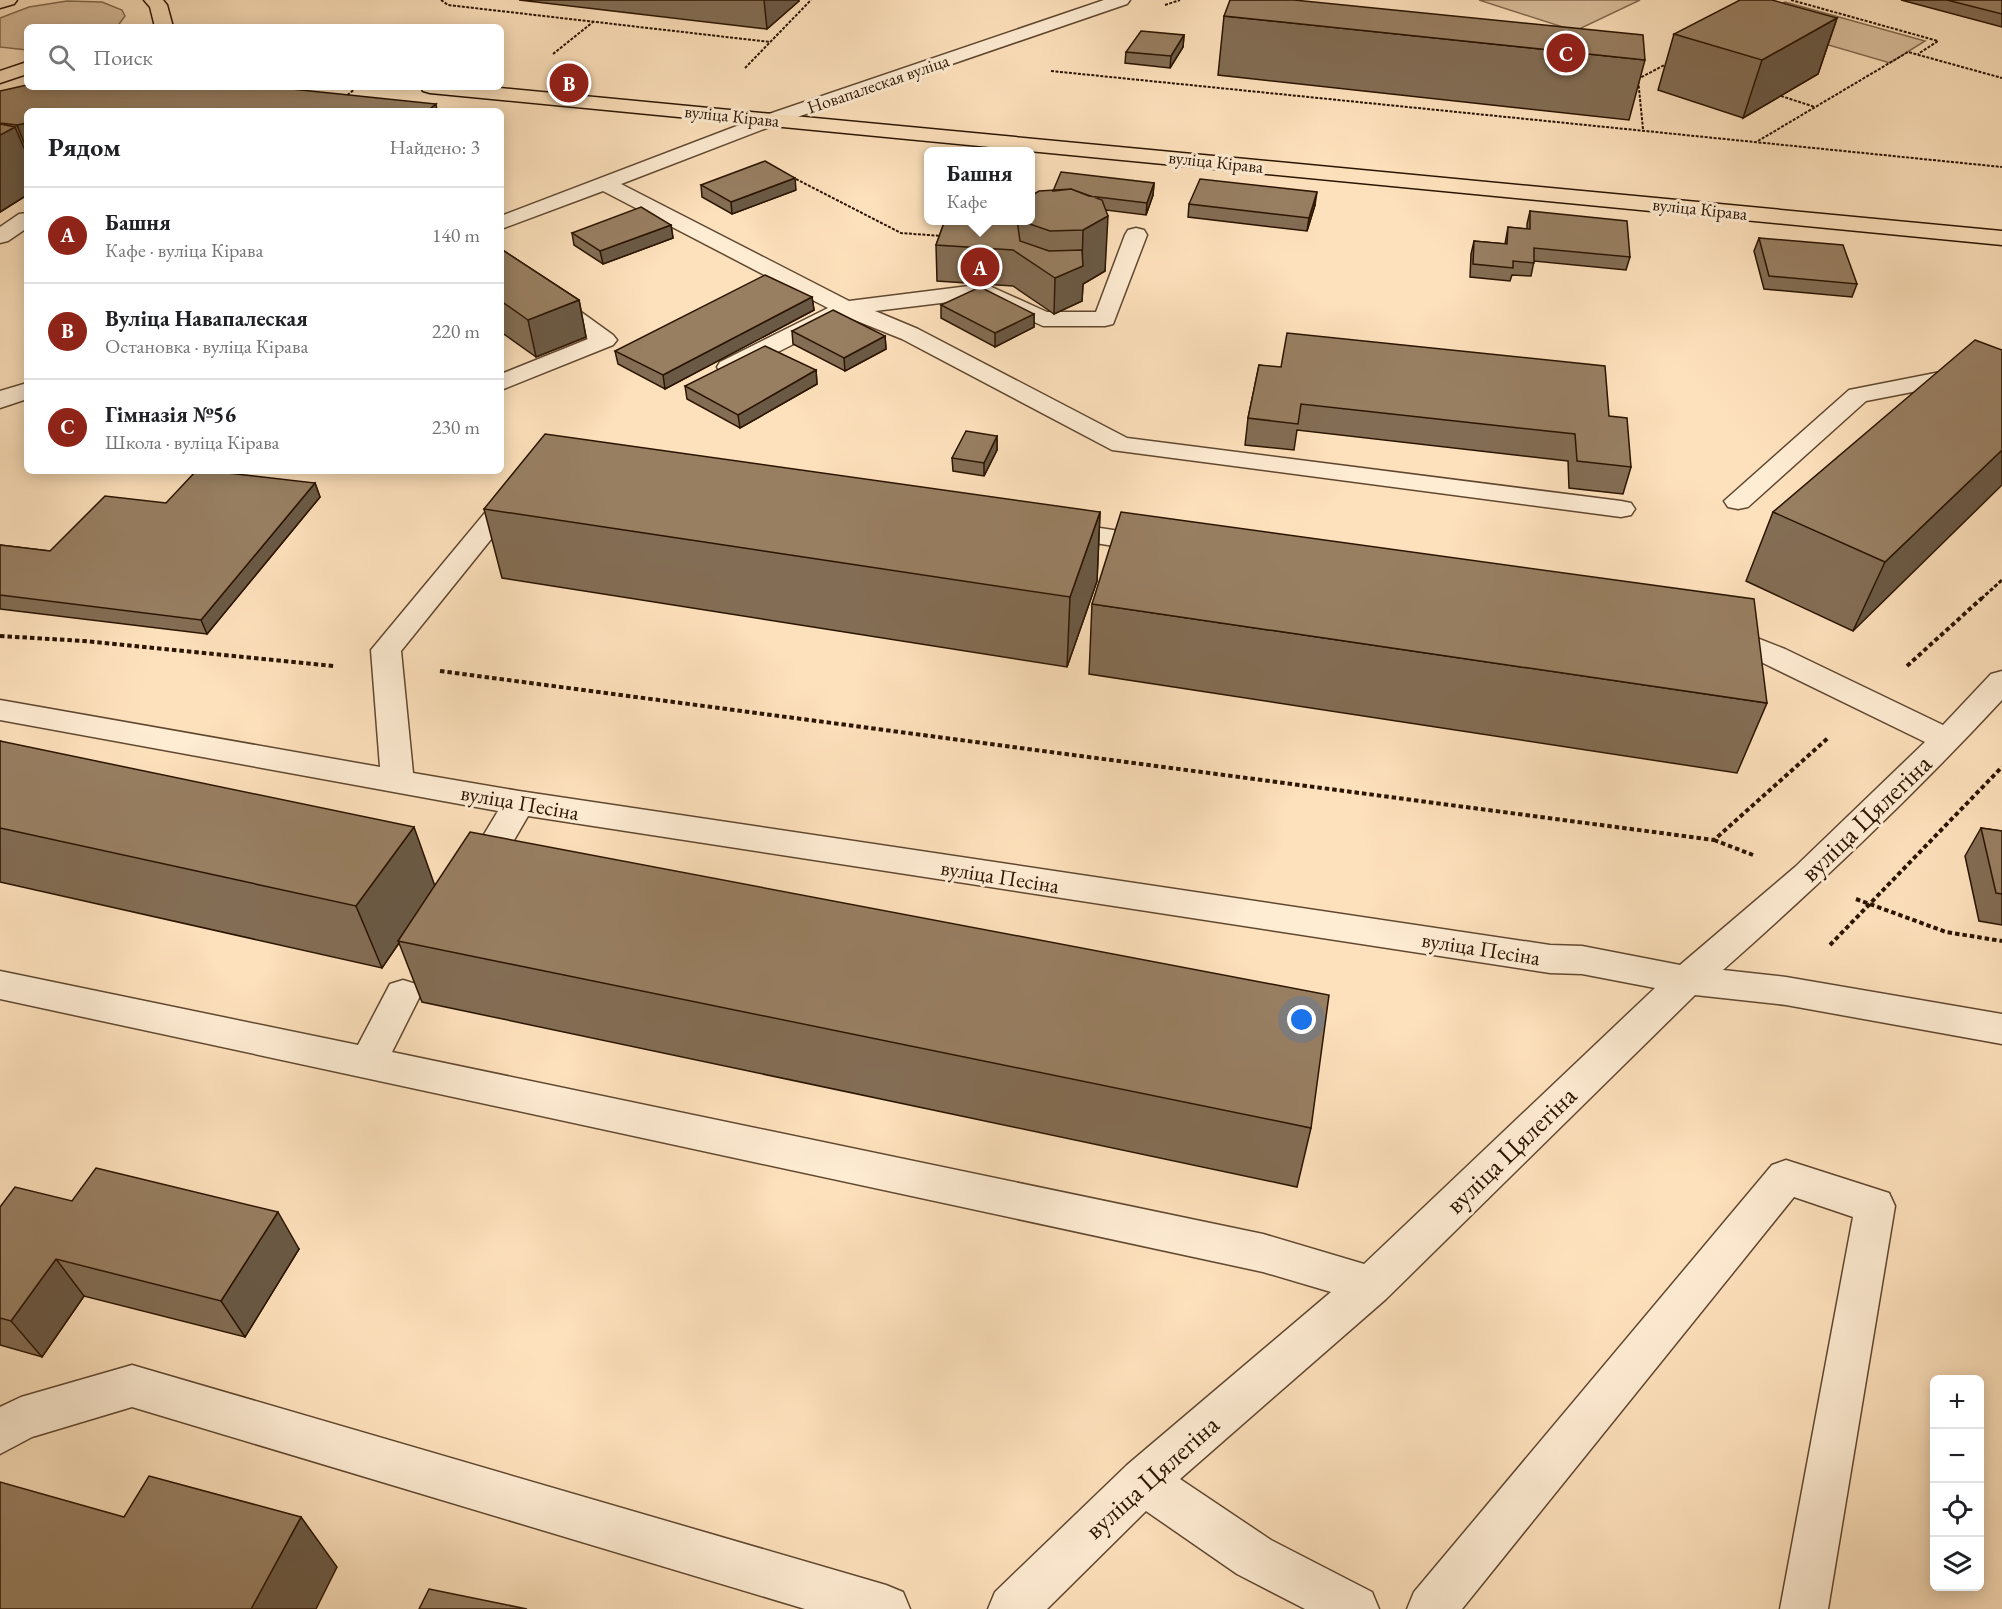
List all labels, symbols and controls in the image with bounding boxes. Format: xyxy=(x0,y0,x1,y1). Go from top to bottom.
search box xyxy=(24,24,504,90)
pin: C xyxy=(1546,31,1586,76)
icon: search xyxy=(45,41,78,74)
text: Поиск xyxy=(93,43,153,72)
street label: Новапалеская вуліца xyxy=(804,48,953,119)
pin: B xyxy=(550,60,588,106)
street label: вуліца Кірава xyxy=(684,99,781,132)
text: Рядом xyxy=(48,130,121,164)
text: Найдено: 3 xyxy=(389,134,480,160)
street label: вуліца Кірава xyxy=(1168,145,1265,178)
popup xyxy=(924,147,1035,225)
text: Башня xyxy=(947,159,1012,188)
text: Кафе xyxy=(947,188,987,214)
street label: вуліца Кірава xyxy=(1652,192,1749,225)
text: Башня xyxy=(105,208,171,237)
text: A xyxy=(60,222,75,248)
text: 140 m xyxy=(432,222,480,248)
text: Кафе · вуліца Кірава xyxy=(105,237,263,263)
pin: A xyxy=(960,244,1000,290)
text: Вуліца Навапалеская xyxy=(105,304,308,333)
text: B xyxy=(61,318,74,344)
text: 220 m xyxy=(432,318,480,344)
text: Остановка · вуліца Кірава xyxy=(105,333,308,359)
text: Гімназія №56 xyxy=(105,400,236,429)
text: C xyxy=(60,414,75,440)
text: 230 m xyxy=(432,414,480,440)
text: Школа · вуліца Кірава xyxy=(105,429,280,455)
street label: вуліца Цялегіна xyxy=(1793,746,1939,889)
street label: вуліца Песіна xyxy=(458,778,582,827)
street label: вуліца Песіна xyxy=(939,853,1062,900)
street label: вуліца Песіна xyxy=(1420,925,1543,972)
your location xyxy=(1287,1005,1316,1034)
street label: вуліца Цялегіна xyxy=(1438,1078,1584,1221)
map controls xyxy=(1930,1375,1984,1591)
button: + xyxy=(1930,1375,1984,1429)
street label: вуліца Цялегіна xyxy=(1077,1407,1226,1546)
button: − xyxy=(1930,1429,1984,1483)
button: locate xyxy=(1930,1483,1984,1537)
button: layers xyxy=(1930,1537,1984,1591)

